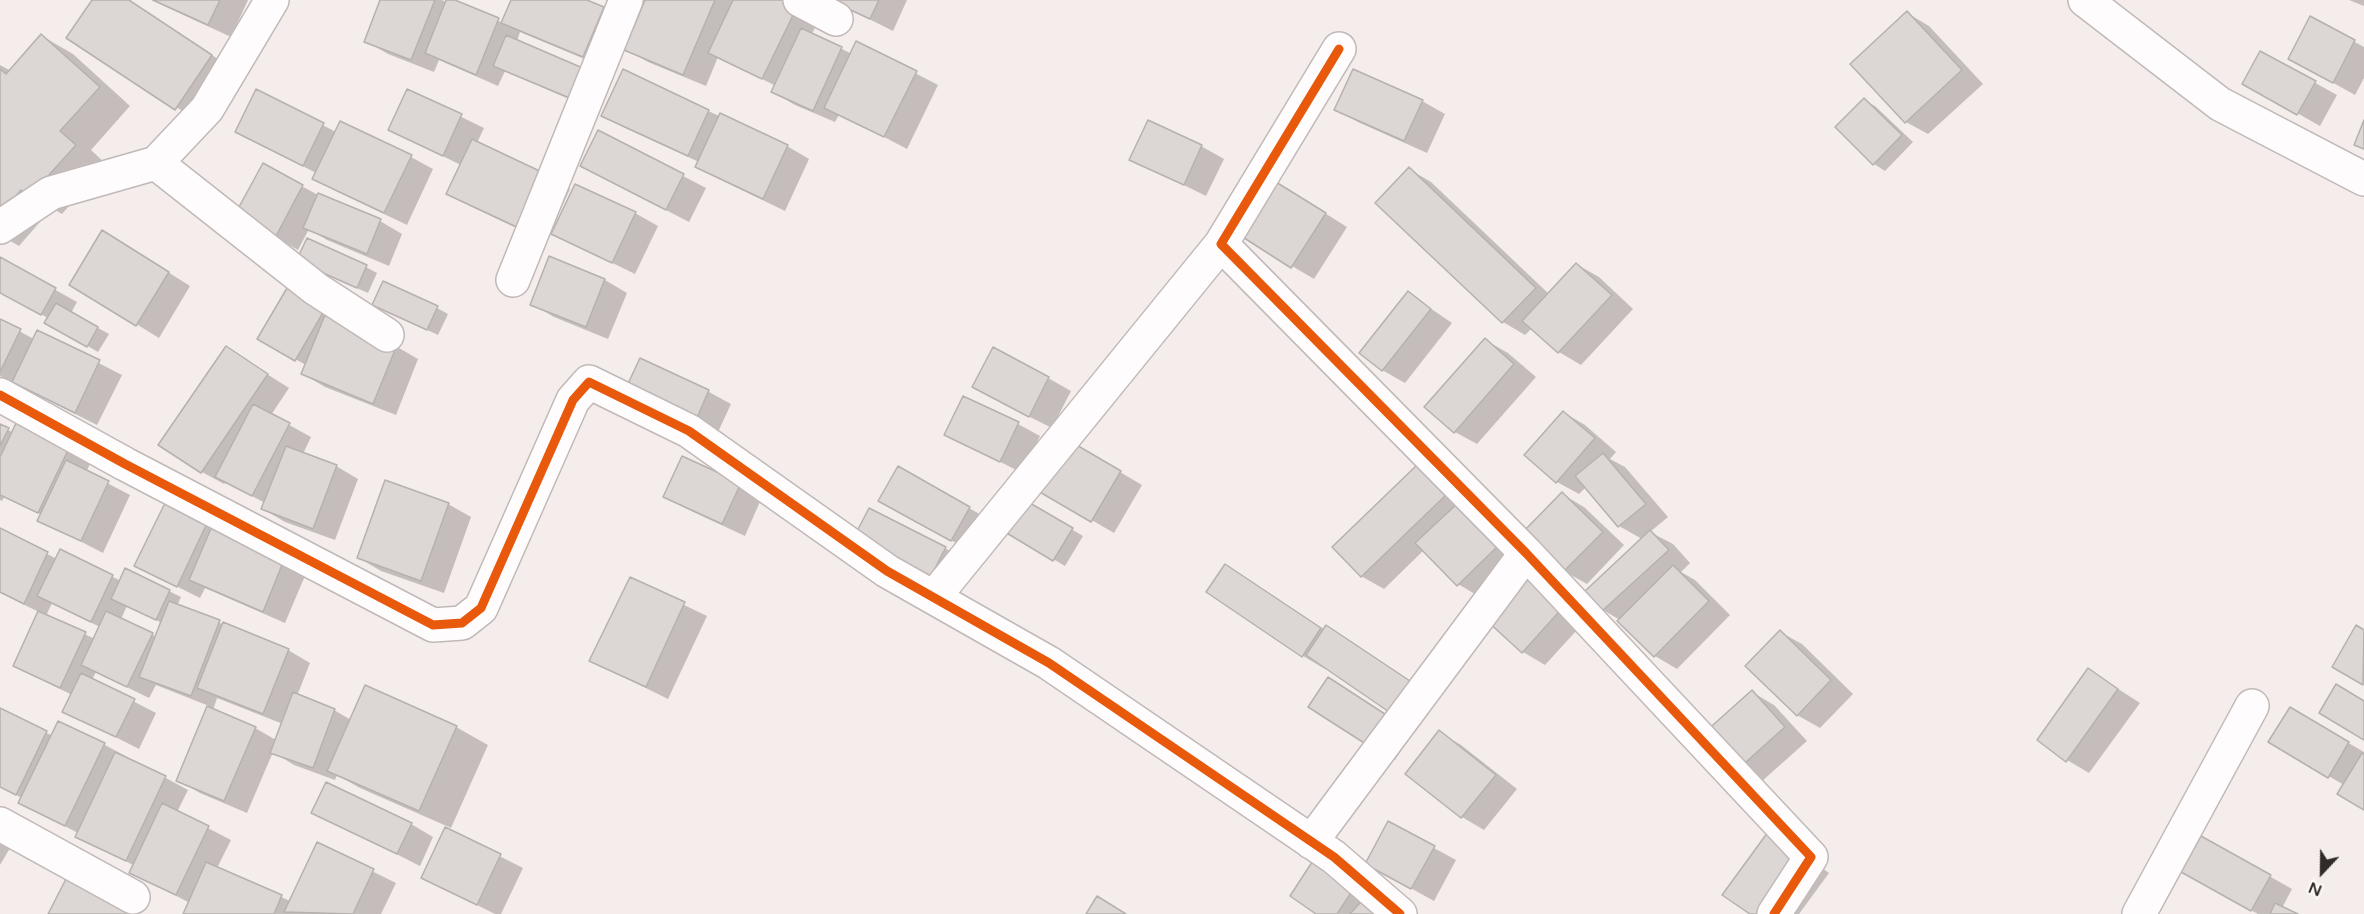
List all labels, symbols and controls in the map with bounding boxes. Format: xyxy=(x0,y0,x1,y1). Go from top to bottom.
north arrow xyxy=(2292,842,2352,902)
text: N xyxy=(2306,877,2325,900)

